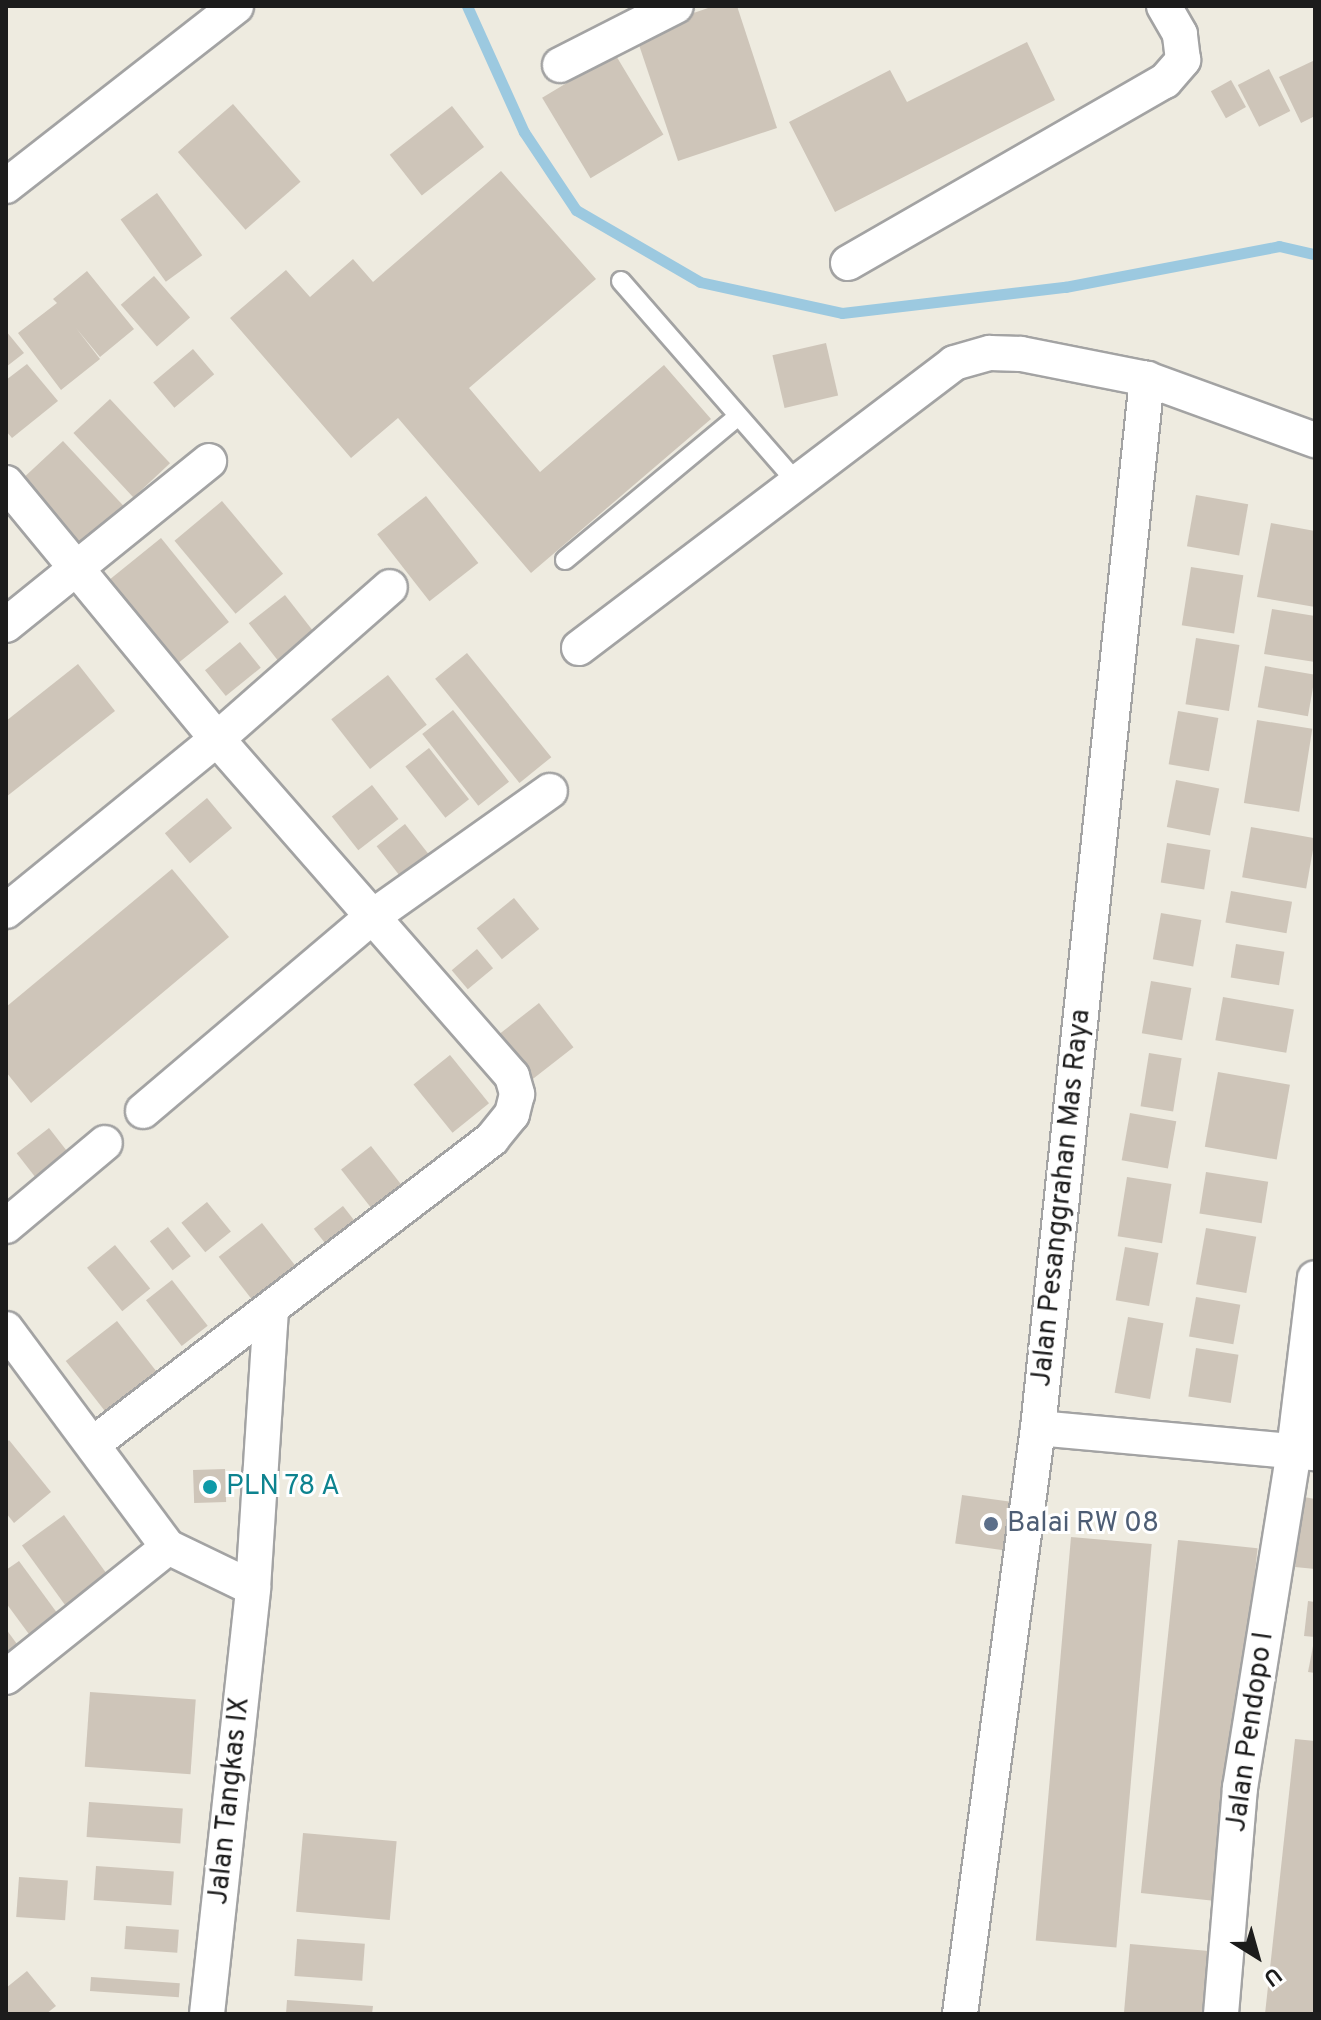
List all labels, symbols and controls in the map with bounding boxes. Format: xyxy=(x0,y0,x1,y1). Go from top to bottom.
street label: Jalan Pesanggrahan Mas Raya xyxy=(1025,1008,1099,1388)
place label: PLN 78 A xyxy=(226,1470,342,1504)
marker: PLN 78 A xyxy=(201,1478,219,1496)
place label: Balai RW 08 xyxy=(1007,1507,1160,1541)
marker: Balai RW 08 xyxy=(982,1515,1000,1533)
street label: Jalan Pendopo I xyxy=(1220,1630,1282,1834)
street label: Jalan Tangkas IX xyxy=(202,1695,258,1907)
north arrow xyxy=(1217,1916,1297,1996)
text: U xyxy=(1257,1960,1286,1991)

